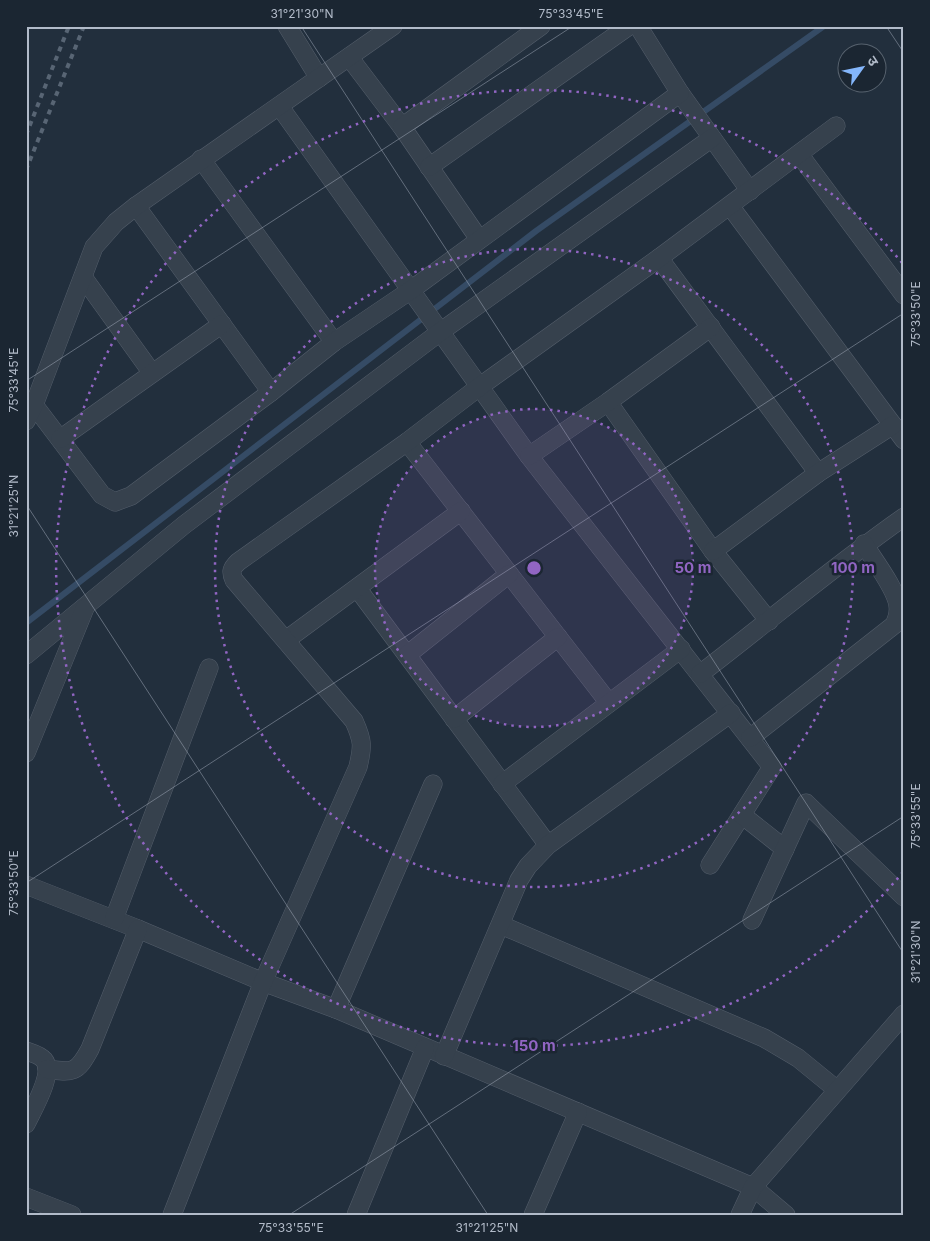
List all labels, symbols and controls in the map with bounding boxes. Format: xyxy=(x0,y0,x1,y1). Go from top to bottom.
text: 31°21'30"N xyxy=(270,6,334,21)
text: 75°33'45"E xyxy=(539,6,603,21)
north arrow xyxy=(838,42,888,92)
text: उ xyxy=(864,53,883,69)
text: 75°33'50"E xyxy=(908,281,923,347)
text: 75°33'45"E xyxy=(6,348,21,412)
text: 31°21'25"N xyxy=(6,475,21,537)
text: 50 m xyxy=(675,558,711,577)
text: 100 m xyxy=(831,558,875,577)
centre of rings xyxy=(525,559,543,577)
text: 75°33'55"E xyxy=(908,783,923,849)
text: 75°33'50"E xyxy=(6,850,21,916)
text: 31°21'30"N xyxy=(908,920,923,984)
text: 150 m xyxy=(512,1036,556,1055)
text: 75°33'55"E xyxy=(258,1220,324,1235)
text: 31°21'25"N xyxy=(456,1220,518,1235)

